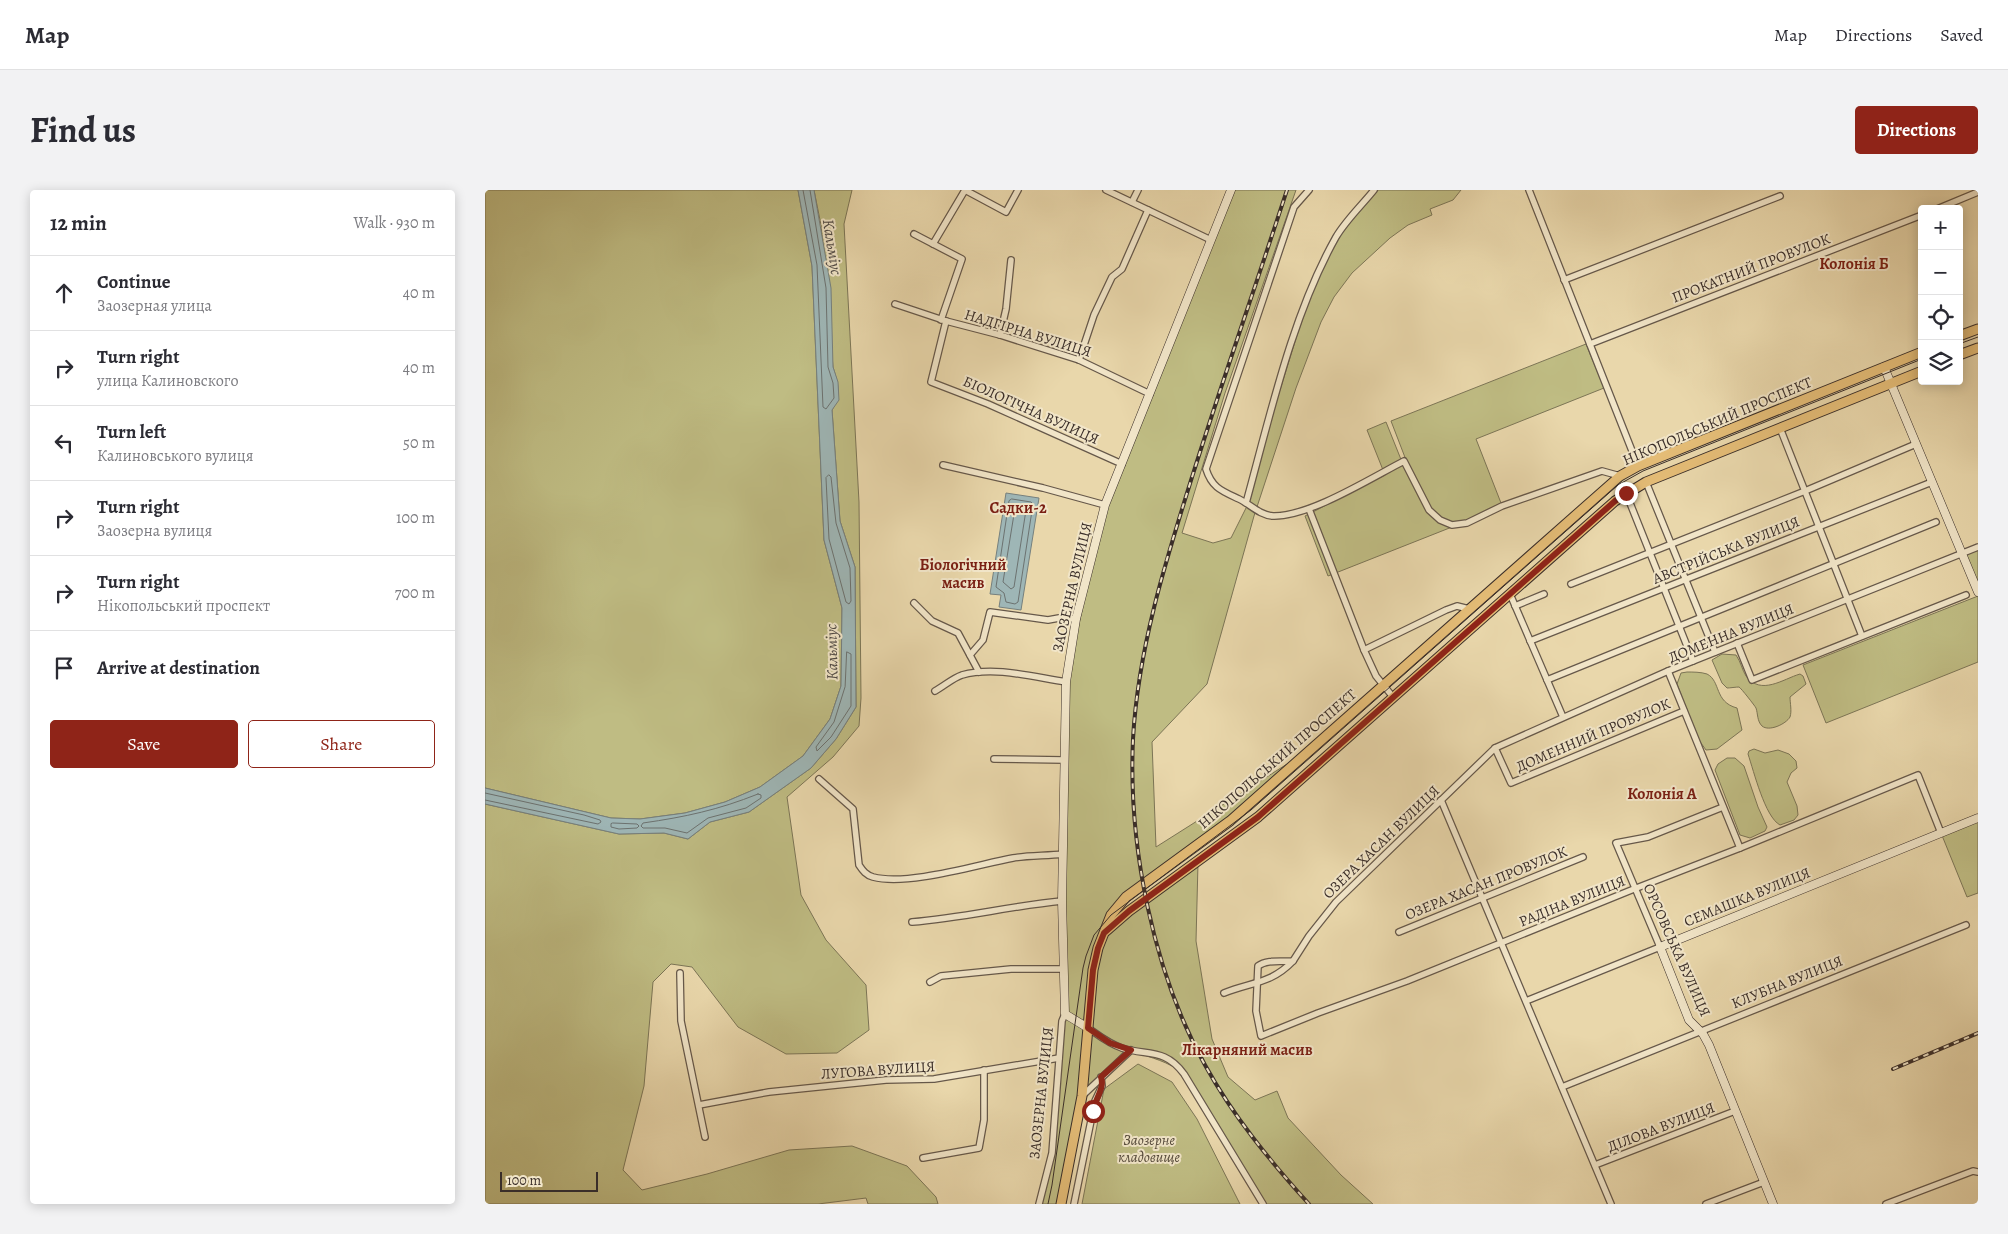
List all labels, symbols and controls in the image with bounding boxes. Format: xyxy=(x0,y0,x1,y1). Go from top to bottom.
text: Map xyxy=(25,19,69,51)
text: Map xyxy=(1774,23,1807,47)
text: Directions xyxy=(1835,23,1912,47)
text: Saved xyxy=(1940,23,1983,47)
text: Find us xyxy=(30,106,136,154)
button: Directions xyxy=(1855,106,1978,154)
map controls xyxy=(1918,205,1963,385)
button: + xyxy=(1918,205,1963,250)
text: 12 min xyxy=(50,209,107,237)
text: Walk · 930 m xyxy=(354,212,435,234)
water label: Кальміус xyxy=(817,218,847,277)
street label: ПРОКАТНИЙ ПРОВУЛОК xyxy=(1669,228,1833,307)
button: − xyxy=(1918,250,1963,295)
district label: Колонія Б xyxy=(1819,253,1889,275)
text: Continue xyxy=(97,269,171,295)
icon: ahead xyxy=(50,279,78,307)
text: 40 m xyxy=(403,282,435,304)
text: Заозерная улица xyxy=(97,295,212,317)
button: locate xyxy=(1918,295,1963,340)
street label: НАДГІРНА ВУЛИЦЯ xyxy=(962,304,1094,362)
button: layers xyxy=(1918,340,1963,385)
text: Turn right xyxy=(97,344,179,370)
icon: right xyxy=(50,354,78,382)
text: 40 m xyxy=(403,357,435,379)
text: улица Калиновского xyxy=(97,370,239,392)
street label: БІОЛОГІЧНА ВУЛИЦЯ xyxy=(960,371,1102,449)
street label: НІКОПОЛЬСЬКИЙ ПРОСПЕКТ xyxy=(1619,372,1815,470)
text: Turn left xyxy=(97,419,166,445)
icon: left xyxy=(50,429,78,457)
text: 50 m xyxy=(403,432,435,454)
text: Калиновського вулиця xyxy=(97,445,254,467)
route end xyxy=(1615,482,1638,505)
text: Turn right xyxy=(97,494,179,520)
district label: Садки-2 xyxy=(989,497,1047,519)
icon: right xyxy=(50,504,78,532)
text: 100 m xyxy=(396,507,435,529)
street label: АВСТРІЙСЬКА ВУЛИЦЯ xyxy=(1649,511,1802,589)
text: Заозерна вулиця xyxy=(97,520,212,542)
street label: ЗАОЗЕРНА ВУЛИЦЯ xyxy=(1047,520,1097,654)
district label: Біологічний масив xyxy=(919,554,1007,594)
text: Turn right xyxy=(97,569,179,595)
icon: right xyxy=(50,579,78,607)
text: 700 m xyxy=(395,582,435,604)
text: Нікопольський проспект xyxy=(97,595,270,617)
street label: ДОМЕННА ВУЛИЦЯ xyxy=(1665,599,1797,667)
water label: Кальміус xyxy=(821,623,843,680)
icon: arrive xyxy=(50,654,78,682)
text: Arrive at destination xyxy=(97,655,260,681)
street label: НІКОПОЛЬСЬКИЙ ПРОСПЕКТ xyxy=(1194,684,1361,833)
street label: ДОМЕННИЙ ПРОВУЛОК xyxy=(1513,693,1674,777)
button: Save xyxy=(50,720,238,768)
button: Share xyxy=(248,720,435,768)
street label: ОЗЕРА ХАСАН ВУЛИЦЯ xyxy=(1318,781,1444,903)
district label: Колонія А xyxy=(1627,783,1698,805)
street label: ОЗЕРА ХАСАН ПРОВУЛОК xyxy=(1402,841,1570,925)
street label: СЕМАШКА ВУЛИЦЯ xyxy=(1681,862,1813,932)
street label: РАДІНА ВУЛИЦЯ xyxy=(1516,871,1628,931)
street label: ОРСОВСЬКА ВУЛИЦЯ xyxy=(1639,880,1715,1020)
street label: КЛУБНА ВУЛИЦЯ xyxy=(1728,951,1846,1013)
street label: ЗАОЗЕРНА ВУЛИЦЯ xyxy=(1024,1026,1058,1160)
district label: Лікарняний масив xyxy=(1181,1039,1313,1061)
street label: ЛУГОВА ВУЛИЦЯ xyxy=(820,1056,936,1084)
street label: ДІЛОВА ВУЛИЦЯ xyxy=(1604,1097,1718,1157)
route start xyxy=(1082,1100,1105,1123)
park label: Заозерне кладовище xyxy=(1118,1130,1180,1167)
scale bar xyxy=(500,1169,597,1192)
text: 100 m xyxy=(507,1171,541,1190)

